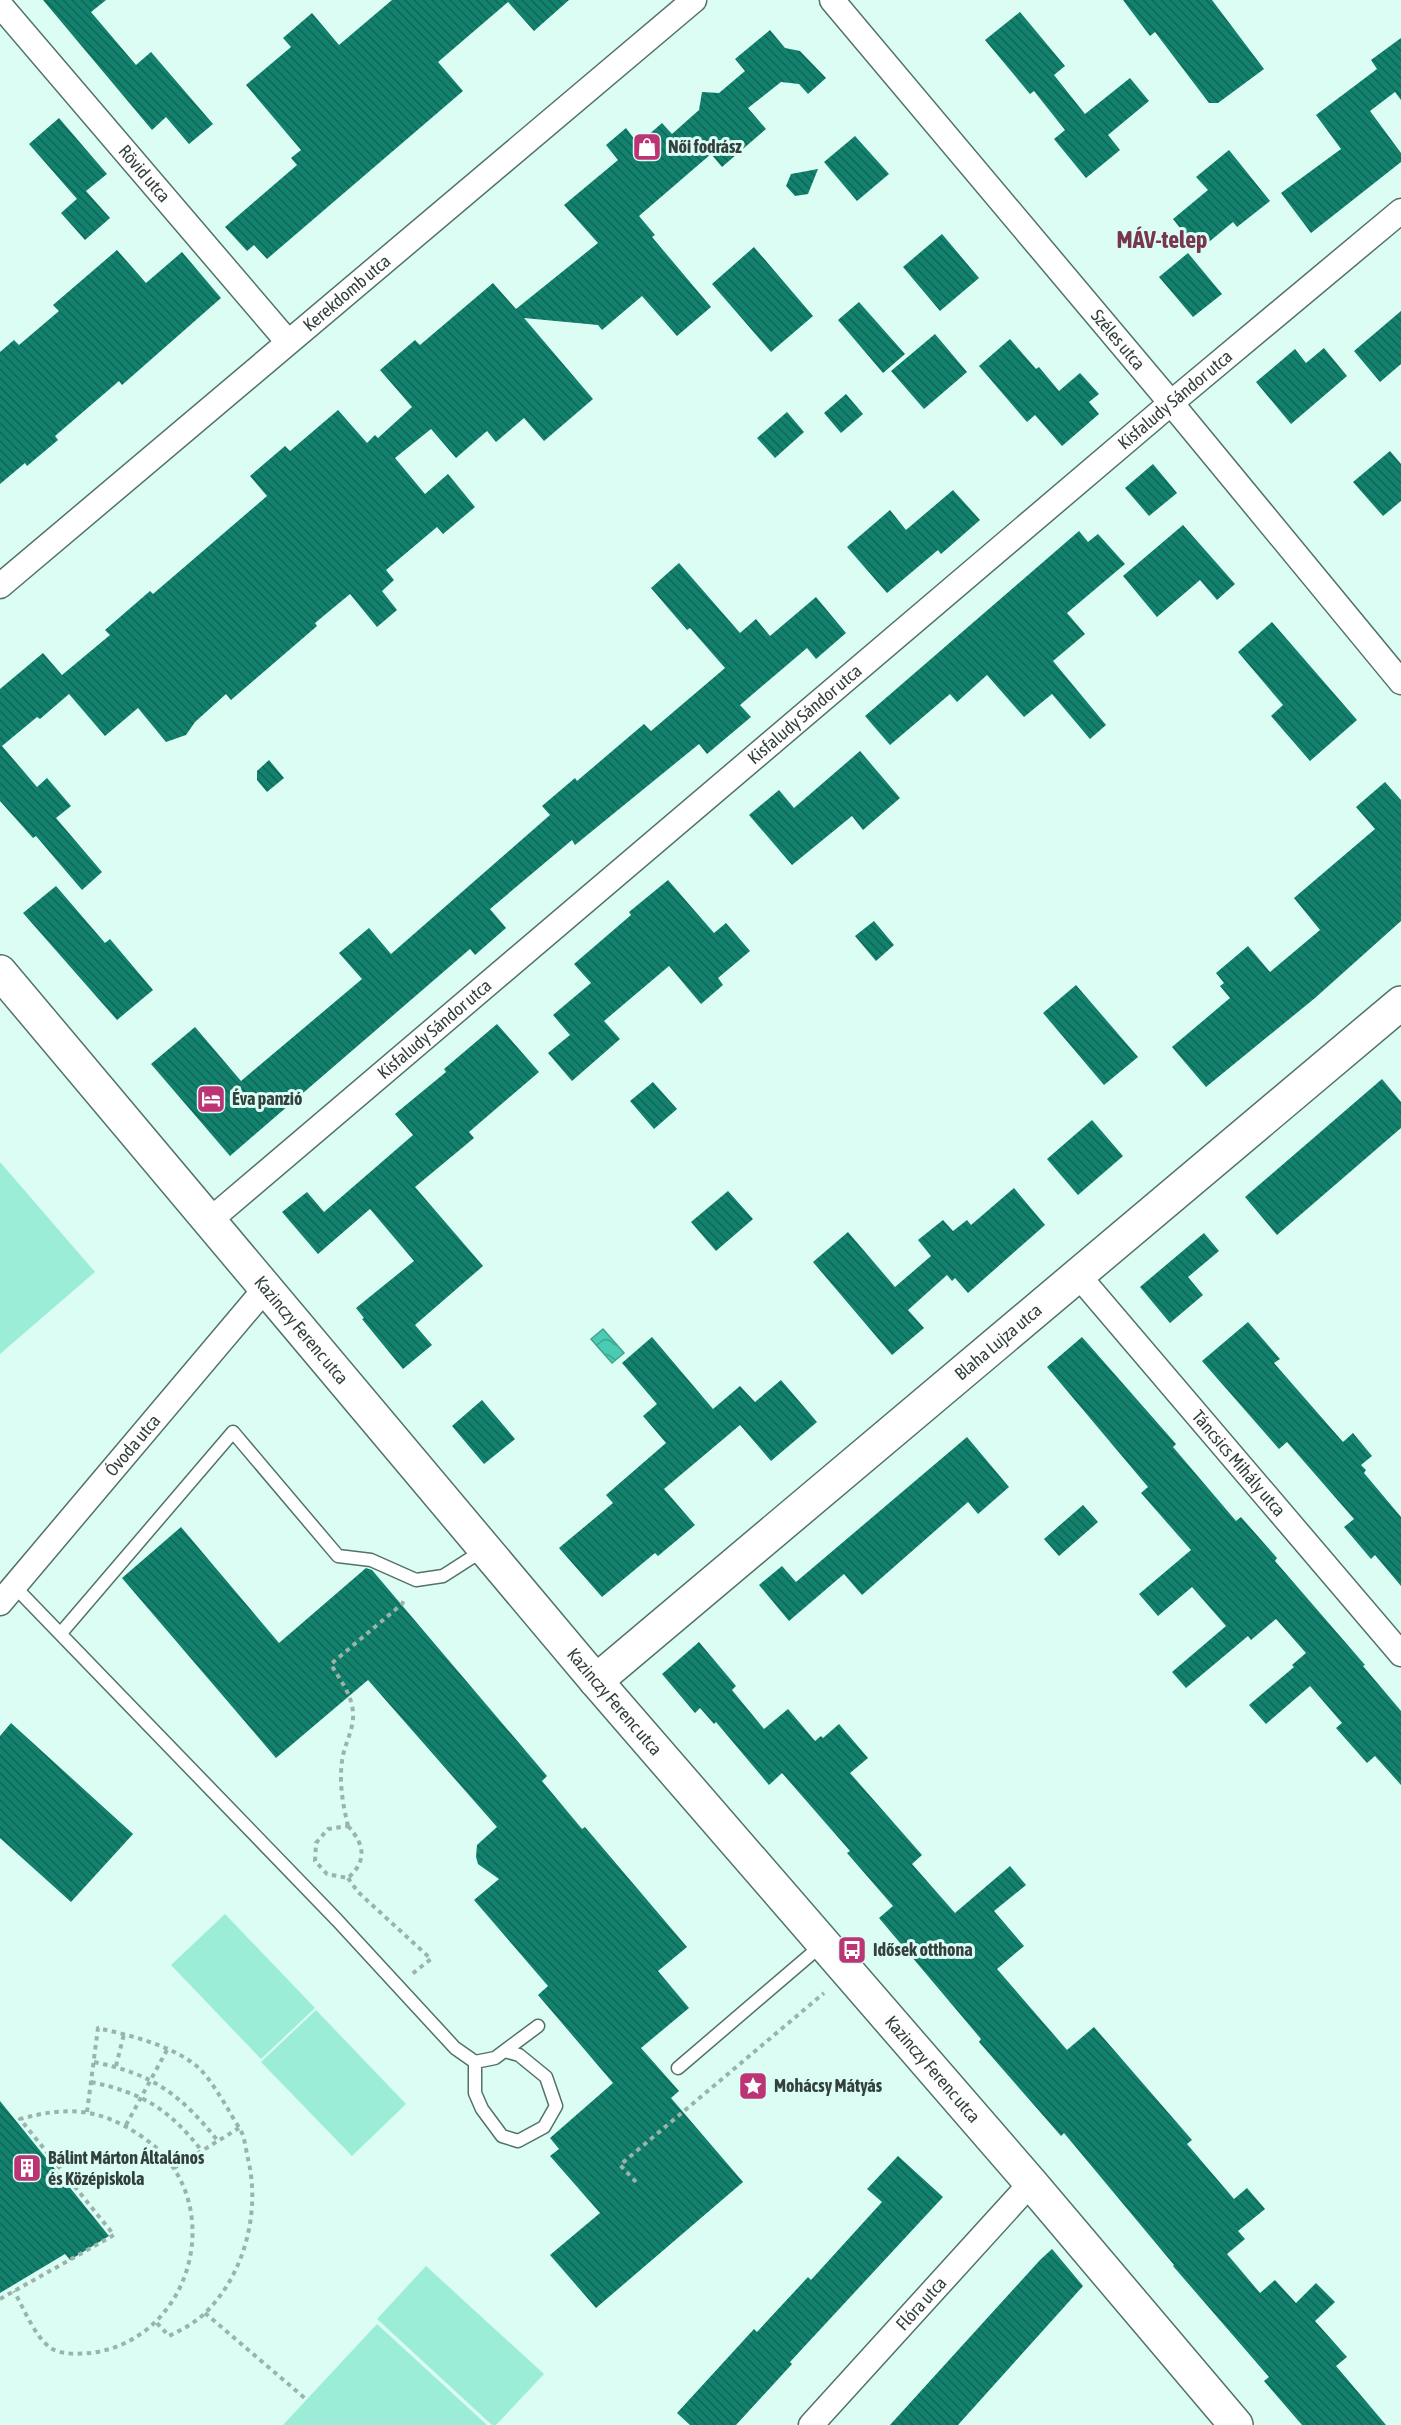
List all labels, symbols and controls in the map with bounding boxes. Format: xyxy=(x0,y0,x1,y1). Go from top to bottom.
shop icon: Női fodrász xyxy=(631,131,663,163)
place label: Női fodrász xyxy=(668,136,742,157)
street label: Rövid utca xyxy=(114,141,175,206)
district label: MÁV-telep xyxy=(1117,226,1207,253)
street label: Kerekdomb utca xyxy=(299,250,394,335)
street label: Széles utca xyxy=(1087,305,1150,374)
street label: Kisfaludy Sándor utca xyxy=(1113,345,1236,453)
street label: Kisfaludy Sándor utca xyxy=(743,660,866,768)
street label: Kisfaludy Sándor utca xyxy=(373,975,495,1083)
hotel icon: Éva panzió xyxy=(195,1083,227,1115)
place label: Éva panzió xyxy=(232,1088,302,1109)
street label: Kazinczy Ferenc utca xyxy=(250,1272,353,1388)
street label: Blaha Lujza utca xyxy=(950,1299,1046,1384)
street label: Táncsics Mihály utca xyxy=(1188,1406,1290,1521)
street label: Óvoda utca xyxy=(100,1410,164,1480)
street label: Kazinczy Ferenc utca xyxy=(563,1644,667,1759)
bus stop icon: Idősek otthona xyxy=(836,1934,868,1966)
place label: Idősek otthona xyxy=(873,1939,973,1960)
street label: Kazinczy Ferenc utca xyxy=(881,2011,985,2127)
place icon: Mohácsy Mátyás xyxy=(737,2070,769,2102)
place label: Mohácsy Mátyás xyxy=(774,2075,883,2096)
place label: Bálint Márton Általános és Középiskola xyxy=(48,2147,205,2189)
building icon: Bálint Márton Általános és Középiskola xyxy=(11,2152,43,2184)
street label: Flóra utca xyxy=(891,2272,951,2334)

